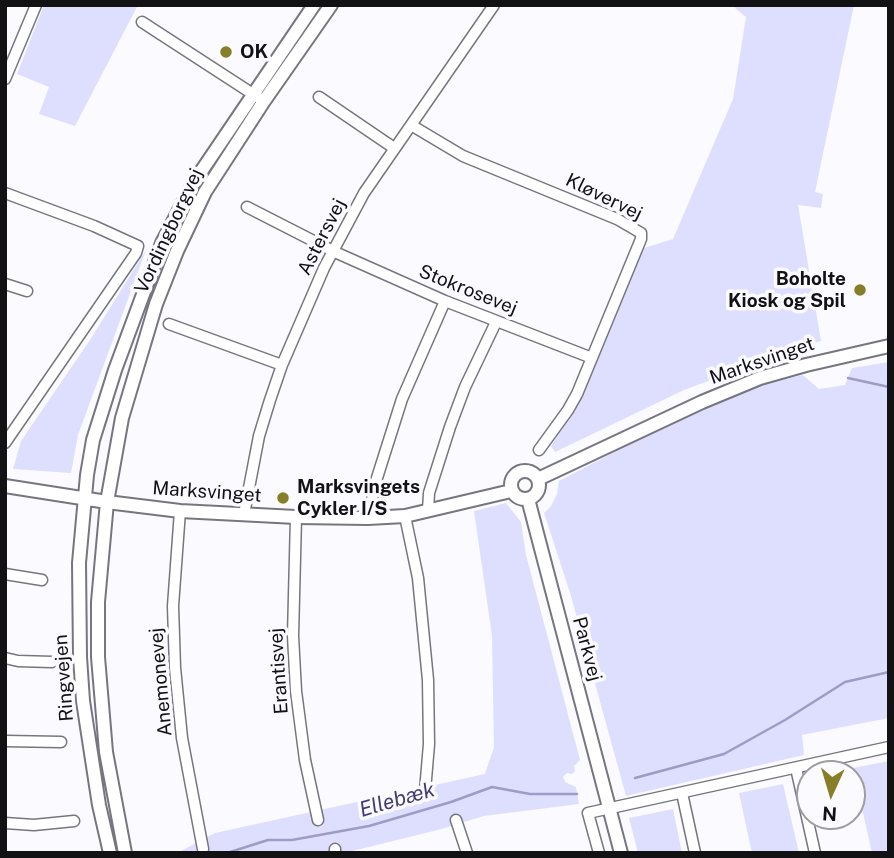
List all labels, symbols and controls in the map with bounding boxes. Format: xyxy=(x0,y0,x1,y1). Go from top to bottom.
place label: OK xyxy=(240,41,268,63)
marker: OK xyxy=(218,44,234,60)
street label: Vordingborgvej xyxy=(130,165,208,297)
street label: Kløvervej xyxy=(562,169,646,225)
street label: Astersvej xyxy=(293,195,351,279)
street label: Stokrosevej xyxy=(415,260,521,320)
place label: Boholte Kiosk og Spil xyxy=(728,268,846,312)
marker: Boholte Kiosk og Spil xyxy=(852,282,868,298)
street label: Marksvinget xyxy=(707,332,817,390)
place label: Marksvingets Cykler I/S xyxy=(297,476,420,520)
street label: Marksvinget xyxy=(152,477,262,507)
marker: Marksvingets Cykler I/S xyxy=(275,490,291,506)
street label: Parkvej xyxy=(567,614,607,684)
street label: Anemonevej xyxy=(145,627,177,737)
street label: Erantisvej xyxy=(265,627,293,715)
street label: Ringvejen xyxy=(50,634,78,722)
north arrow xyxy=(796,760,866,830)
water label: Ellebæk xyxy=(356,777,438,823)
text: N xyxy=(822,802,838,825)

